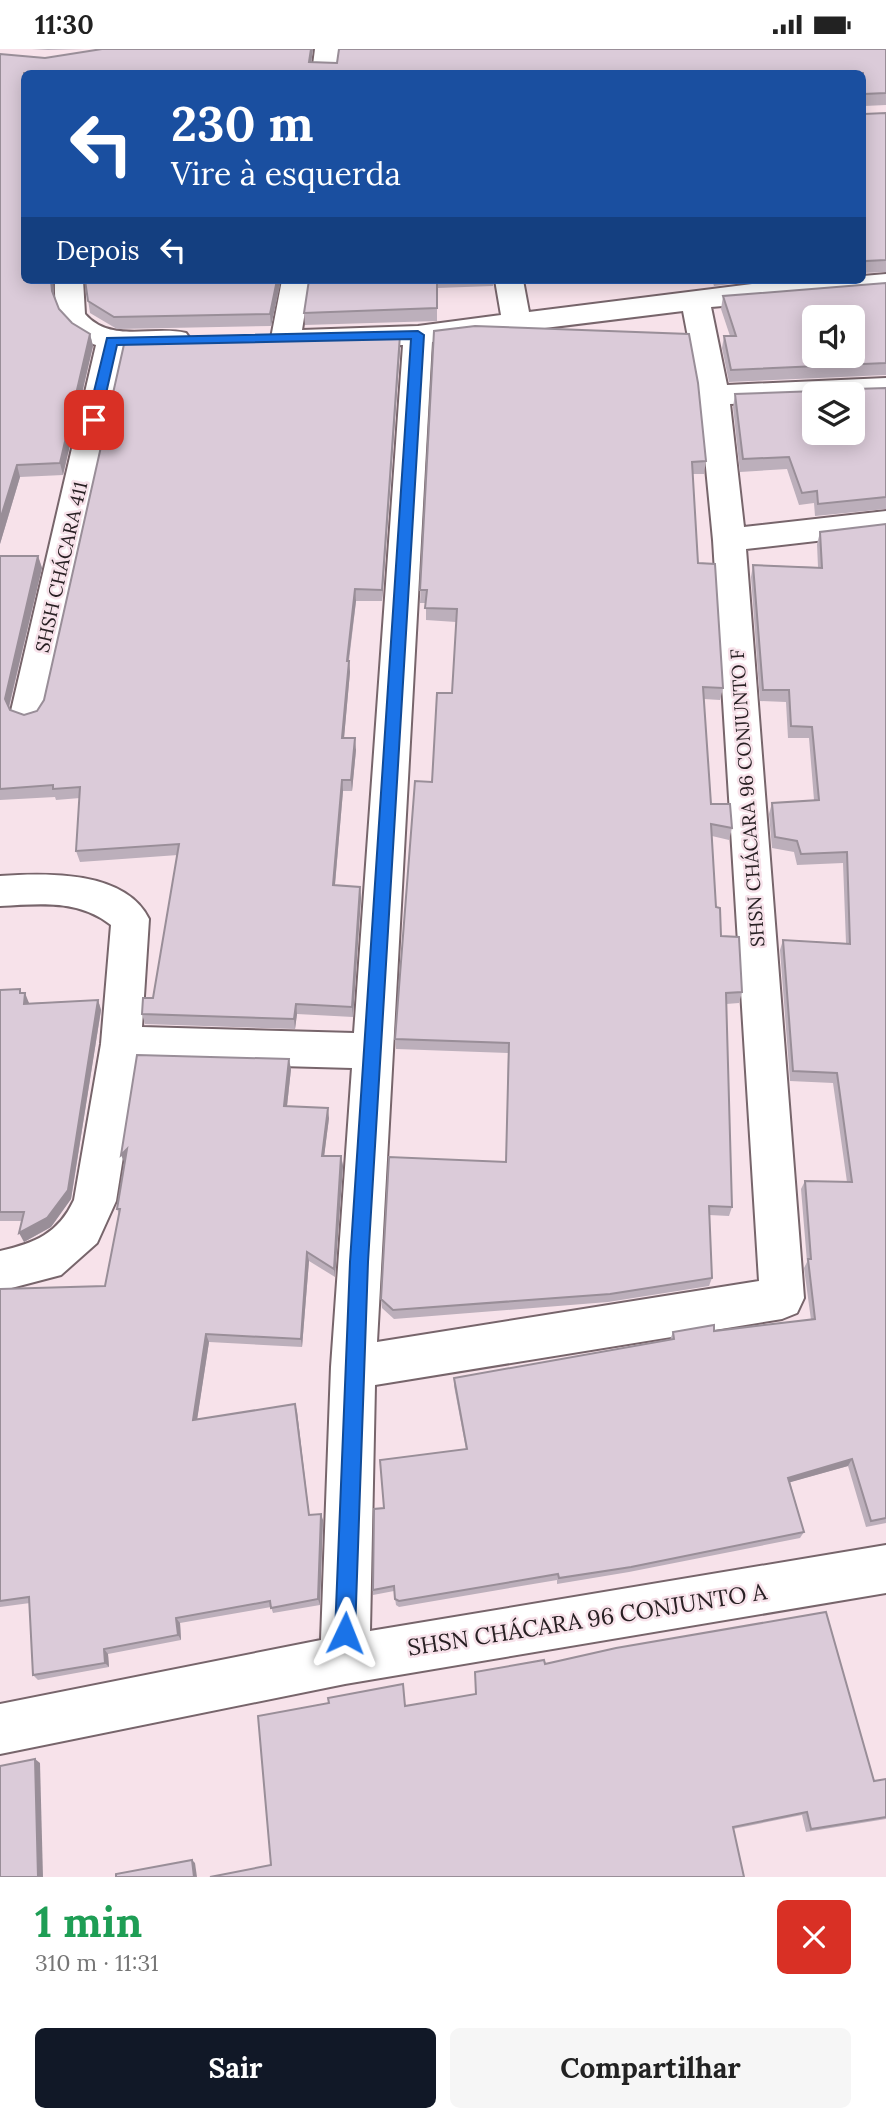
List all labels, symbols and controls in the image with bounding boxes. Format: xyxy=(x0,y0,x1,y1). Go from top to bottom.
text: 11:30 xyxy=(35,8,94,41)
text: 230 m xyxy=(171,92,314,154)
icon: left xyxy=(56,98,147,189)
text: Vire à esquerda xyxy=(171,153,401,194)
icon: left xyxy=(154,231,192,269)
text: Depois xyxy=(56,234,140,267)
map controls xyxy=(802,305,865,445)
button: sound xyxy=(802,305,865,368)
button: layers xyxy=(802,382,865,445)
pin xyxy=(64,390,124,450)
icon: arrive xyxy=(75,401,113,439)
street label: SHSH CHÁCARA 411 xyxy=(30,479,92,655)
street label: SHSN CHÁCARA 96 CONJUNTO F xyxy=(725,648,769,948)
street label: SHSN CHÁCARA 96 CONJUNTO A xyxy=(405,1576,769,1662)
position arrow xyxy=(308,1596,382,1670)
text: 1 min xyxy=(35,1895,142,1949)
button: close xyxy=(777,1900,851,1974)
text: 310 m · 11:31 xyxy=(35,1948,159,1977)
button: Sair xyxy=(35,2028,436,2108)
button: Compartilhar xyxy=(450,2028,851,2108)

